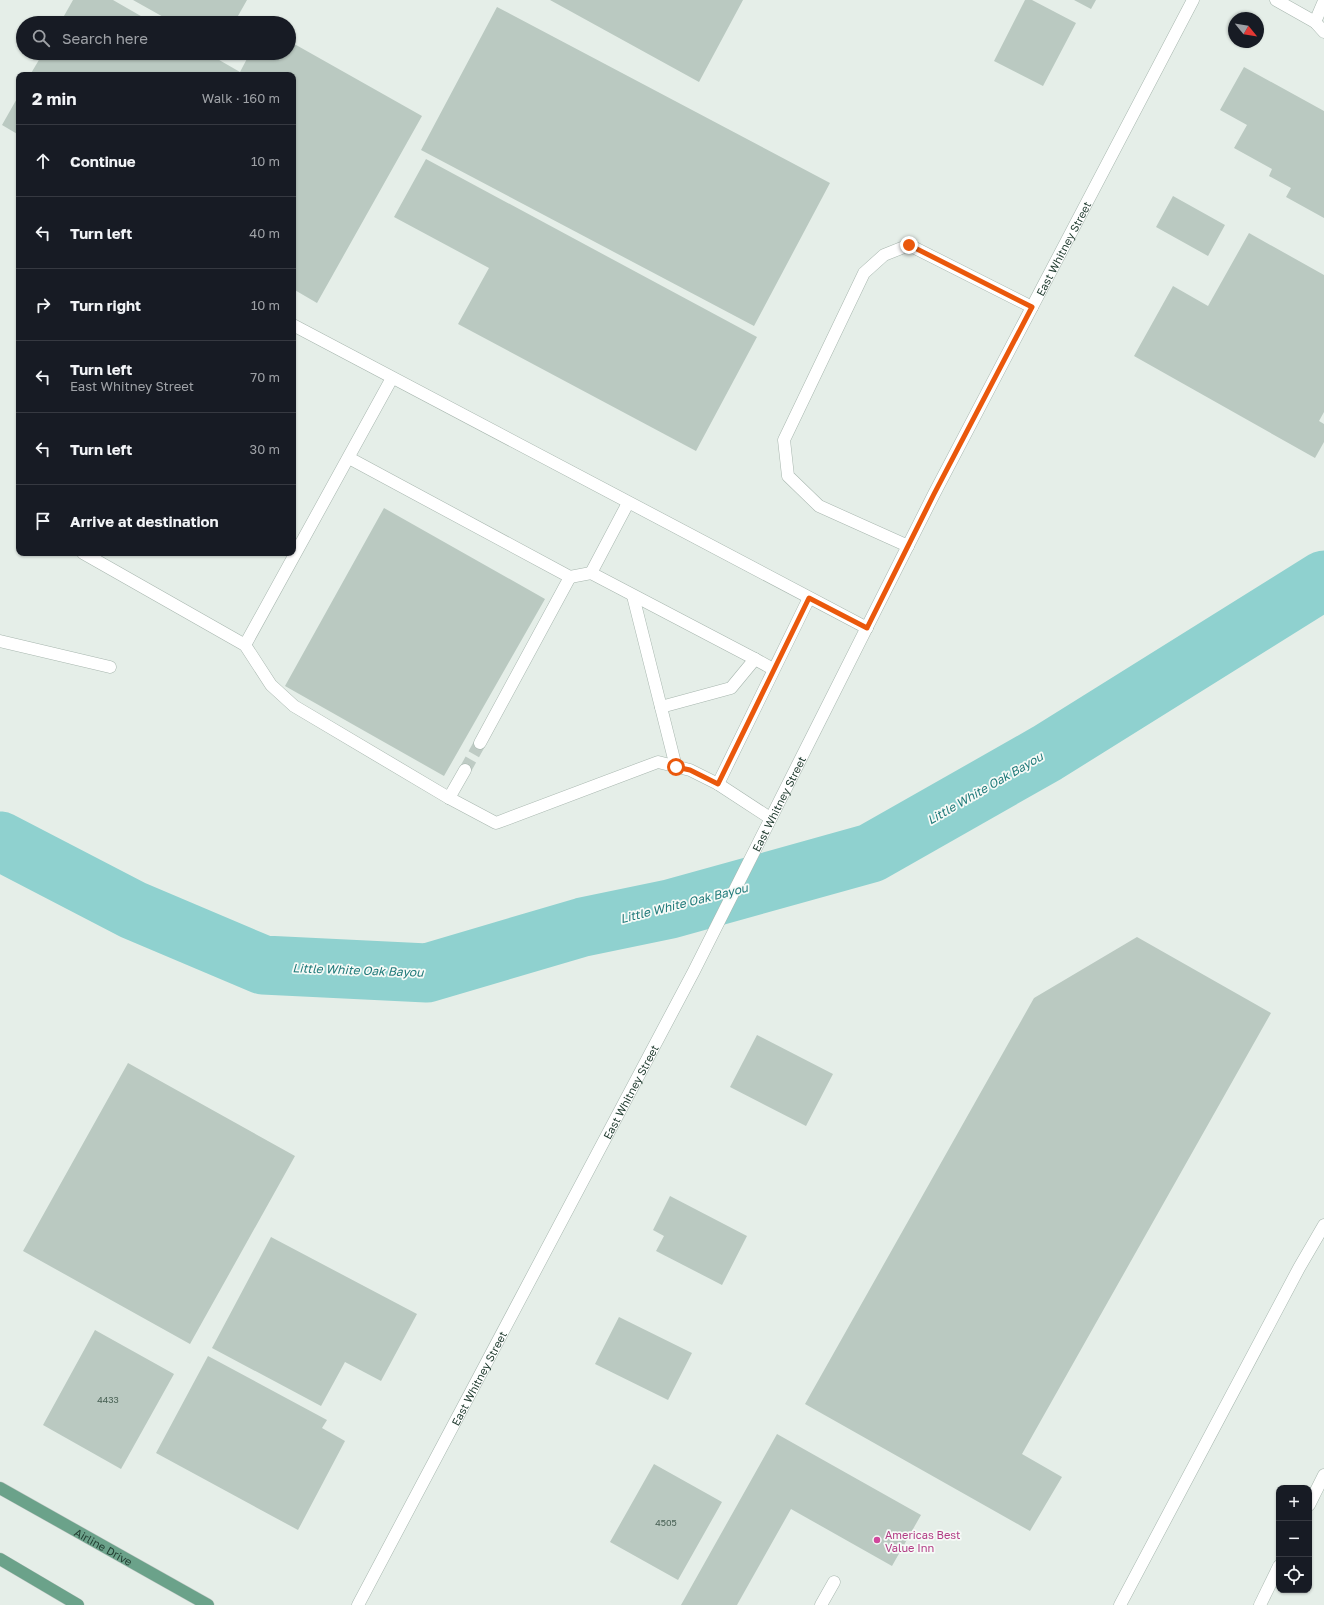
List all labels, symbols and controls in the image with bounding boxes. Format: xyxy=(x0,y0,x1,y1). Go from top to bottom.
north arrow xyxy=(1228,12,1264,48)
search box xyxy=(16,16,296,60)
icon: search xyxy=(30,27,52,49)
text: Search here xyxy=(62,29,148,47)
text: 2 min xyxy=(32,88,76,109)
text: Walk · 160 m xyxy=(202,90,280,106)
icon: ahead xyxy=(32,150,54,172)
text: Continue xyxy=(70,152,136,170)
text: 10 m xyxy=(251,153,280,169)
street label: East Whitney Street xyxy=(1033,199,1093,298)
icon: left xyxy=(32,222,54,244)
text: Turn left xyxy=(70,224,132,242)
text: 40 m xyxy=(249,225,280,241)
route end xyxy=(900,236,918,254)
icon: right xyxy=(32,294,54,316)
text: Turn right xyxy=(70,296,141,314)
text: 10 m xyxy=(251,297,280,313)
text: Turn left xyxy=(70,360,132,378)
icon: left xyxy=(32,366,54,388)
text: 70 m xyxy=(250,369,280,385)
text: East Whitney Street xyxy=(70,378,194,394)
icon: left xyxy=(32,438,54,460)
text: Turn left xyxy=(70,440,132,458)
text: 30 m xyxy=(250,441,280,457)
icon: arrive xyxy=(32,510,54,532)
text: Arrive at destination xyxy=(70,512,219,530)
water label: Little White Oak Bayou xyxy=(924,748,1046,827)
street label: East Whitney Street xyxy=(749,754,808,853)
route start xyxy=(667,758,685,776)
water label: Little White Oak Bayou xyxy=(619,880,750,926)
water label: Little White Oak Bayou xyxy=(292,960,424,980)
street label: East Whitney Street xyxy=(600,1042,660,1141)
street label: East Whitney Street xyxy=(448,1328,509,1427)
house number: 4433 xyxy=(97,1394,119,1405)
map controls xyxy=(1276,1485,1312,1593)
button: + xyxy=(1276,1485,1312,1521)
house number: 4505 xyxy=(655,1517,677,1528)
button: − xyxy=(1276,1521,1312,1557)
street label: Airline Drive xyxy=(73,1525,135,1568)
place label: Americas Best Value Inn xyxy=(885,1528,961,1554)
marker: Americas Best Value Inn xyxy=(872,1535,882,1545)
button: locate xyxy=(1276,1557,1312,1593)

